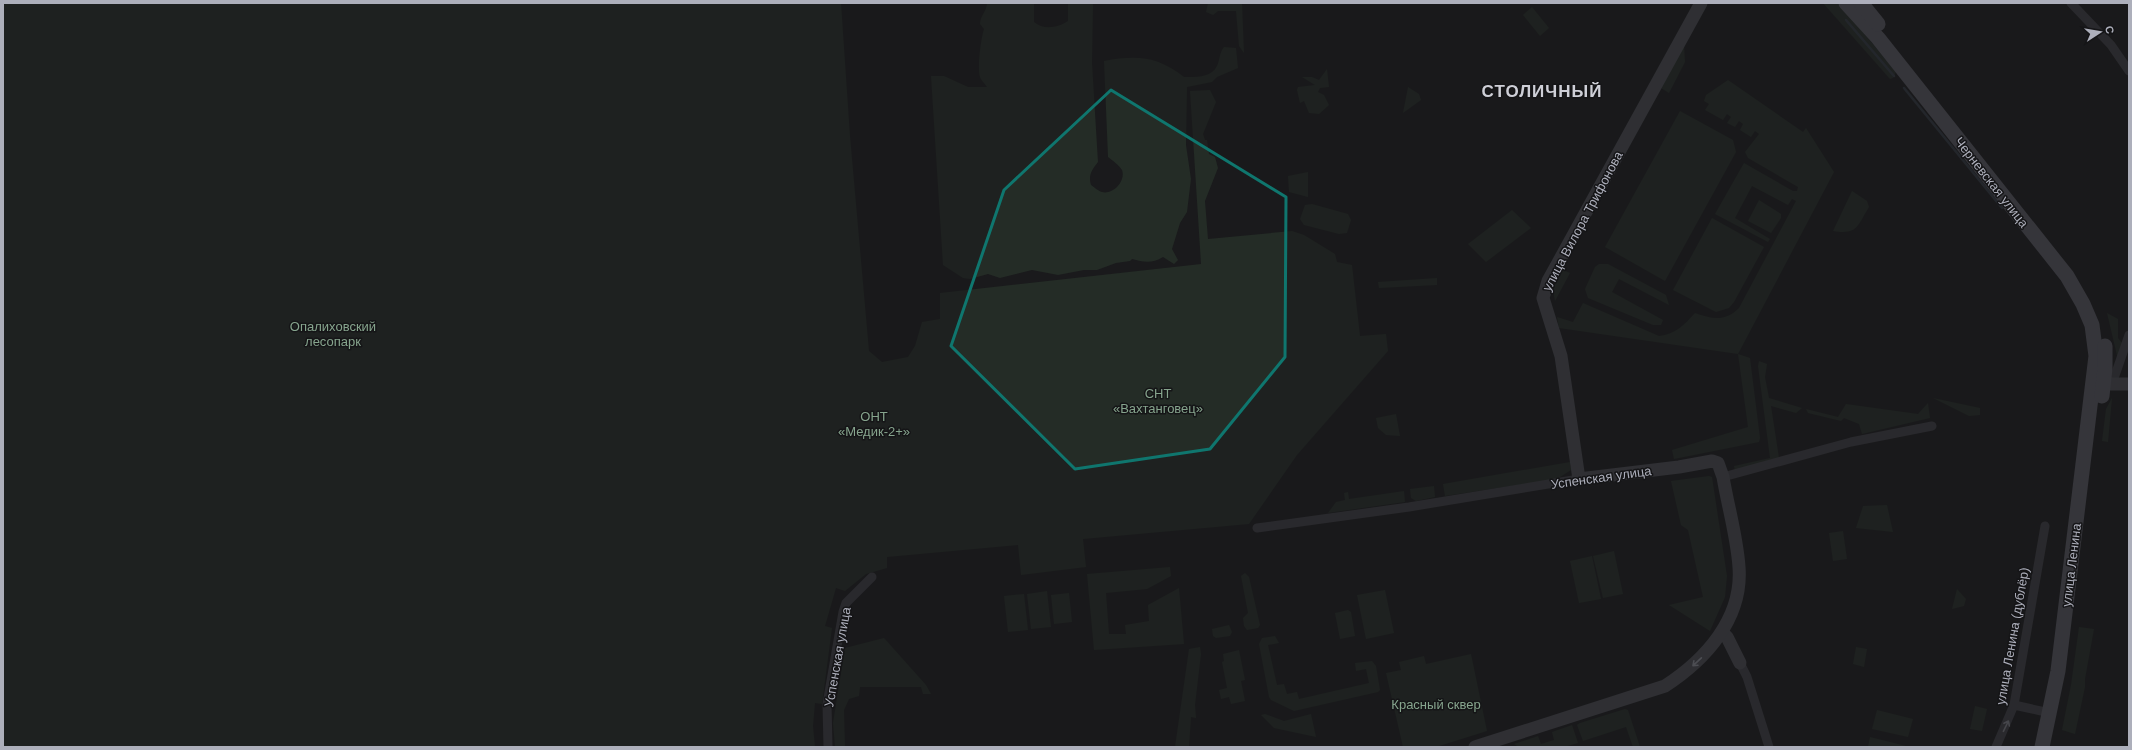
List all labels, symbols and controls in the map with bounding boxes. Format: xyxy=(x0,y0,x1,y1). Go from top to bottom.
north arrow xyxy=(2080,12,2120,52)
text: С xyxy=(2103,25,2116,35)
district label: СТОЛИЧНЫЙ xyxy=(1482,82,1602,101)
street label: Черневская улица xyxy=(1952,134,2032,231)
street label: улица Вилора Трифонова xyxy=(1539,148,1626,294)
park label: Опалиховский лесопарк xyxy=(290,319,376,349)
park label: СНТ «Вахтанговец» xyxy=(1113,386,1203,416)
park label: ОНТ «Медик-2+» xyxy=(838,409,910,439)
street label: Успенская улица xyxy=(1550,463,1653,492)
street label: улица Ленина xyxy=(2059,522,2084,608)
street label: улица Ленина (дублёр) xyxy=(1993,566,2032,706)
street label: Успенская улица xyxy=(821,605,854,708)
one-way arrow xyxy=(1692,657,1702,667)
park label: Красный сквер xyxy=(1391,697,1481,712)
one-way arrow xyxy=(2003,721,2010,733)

